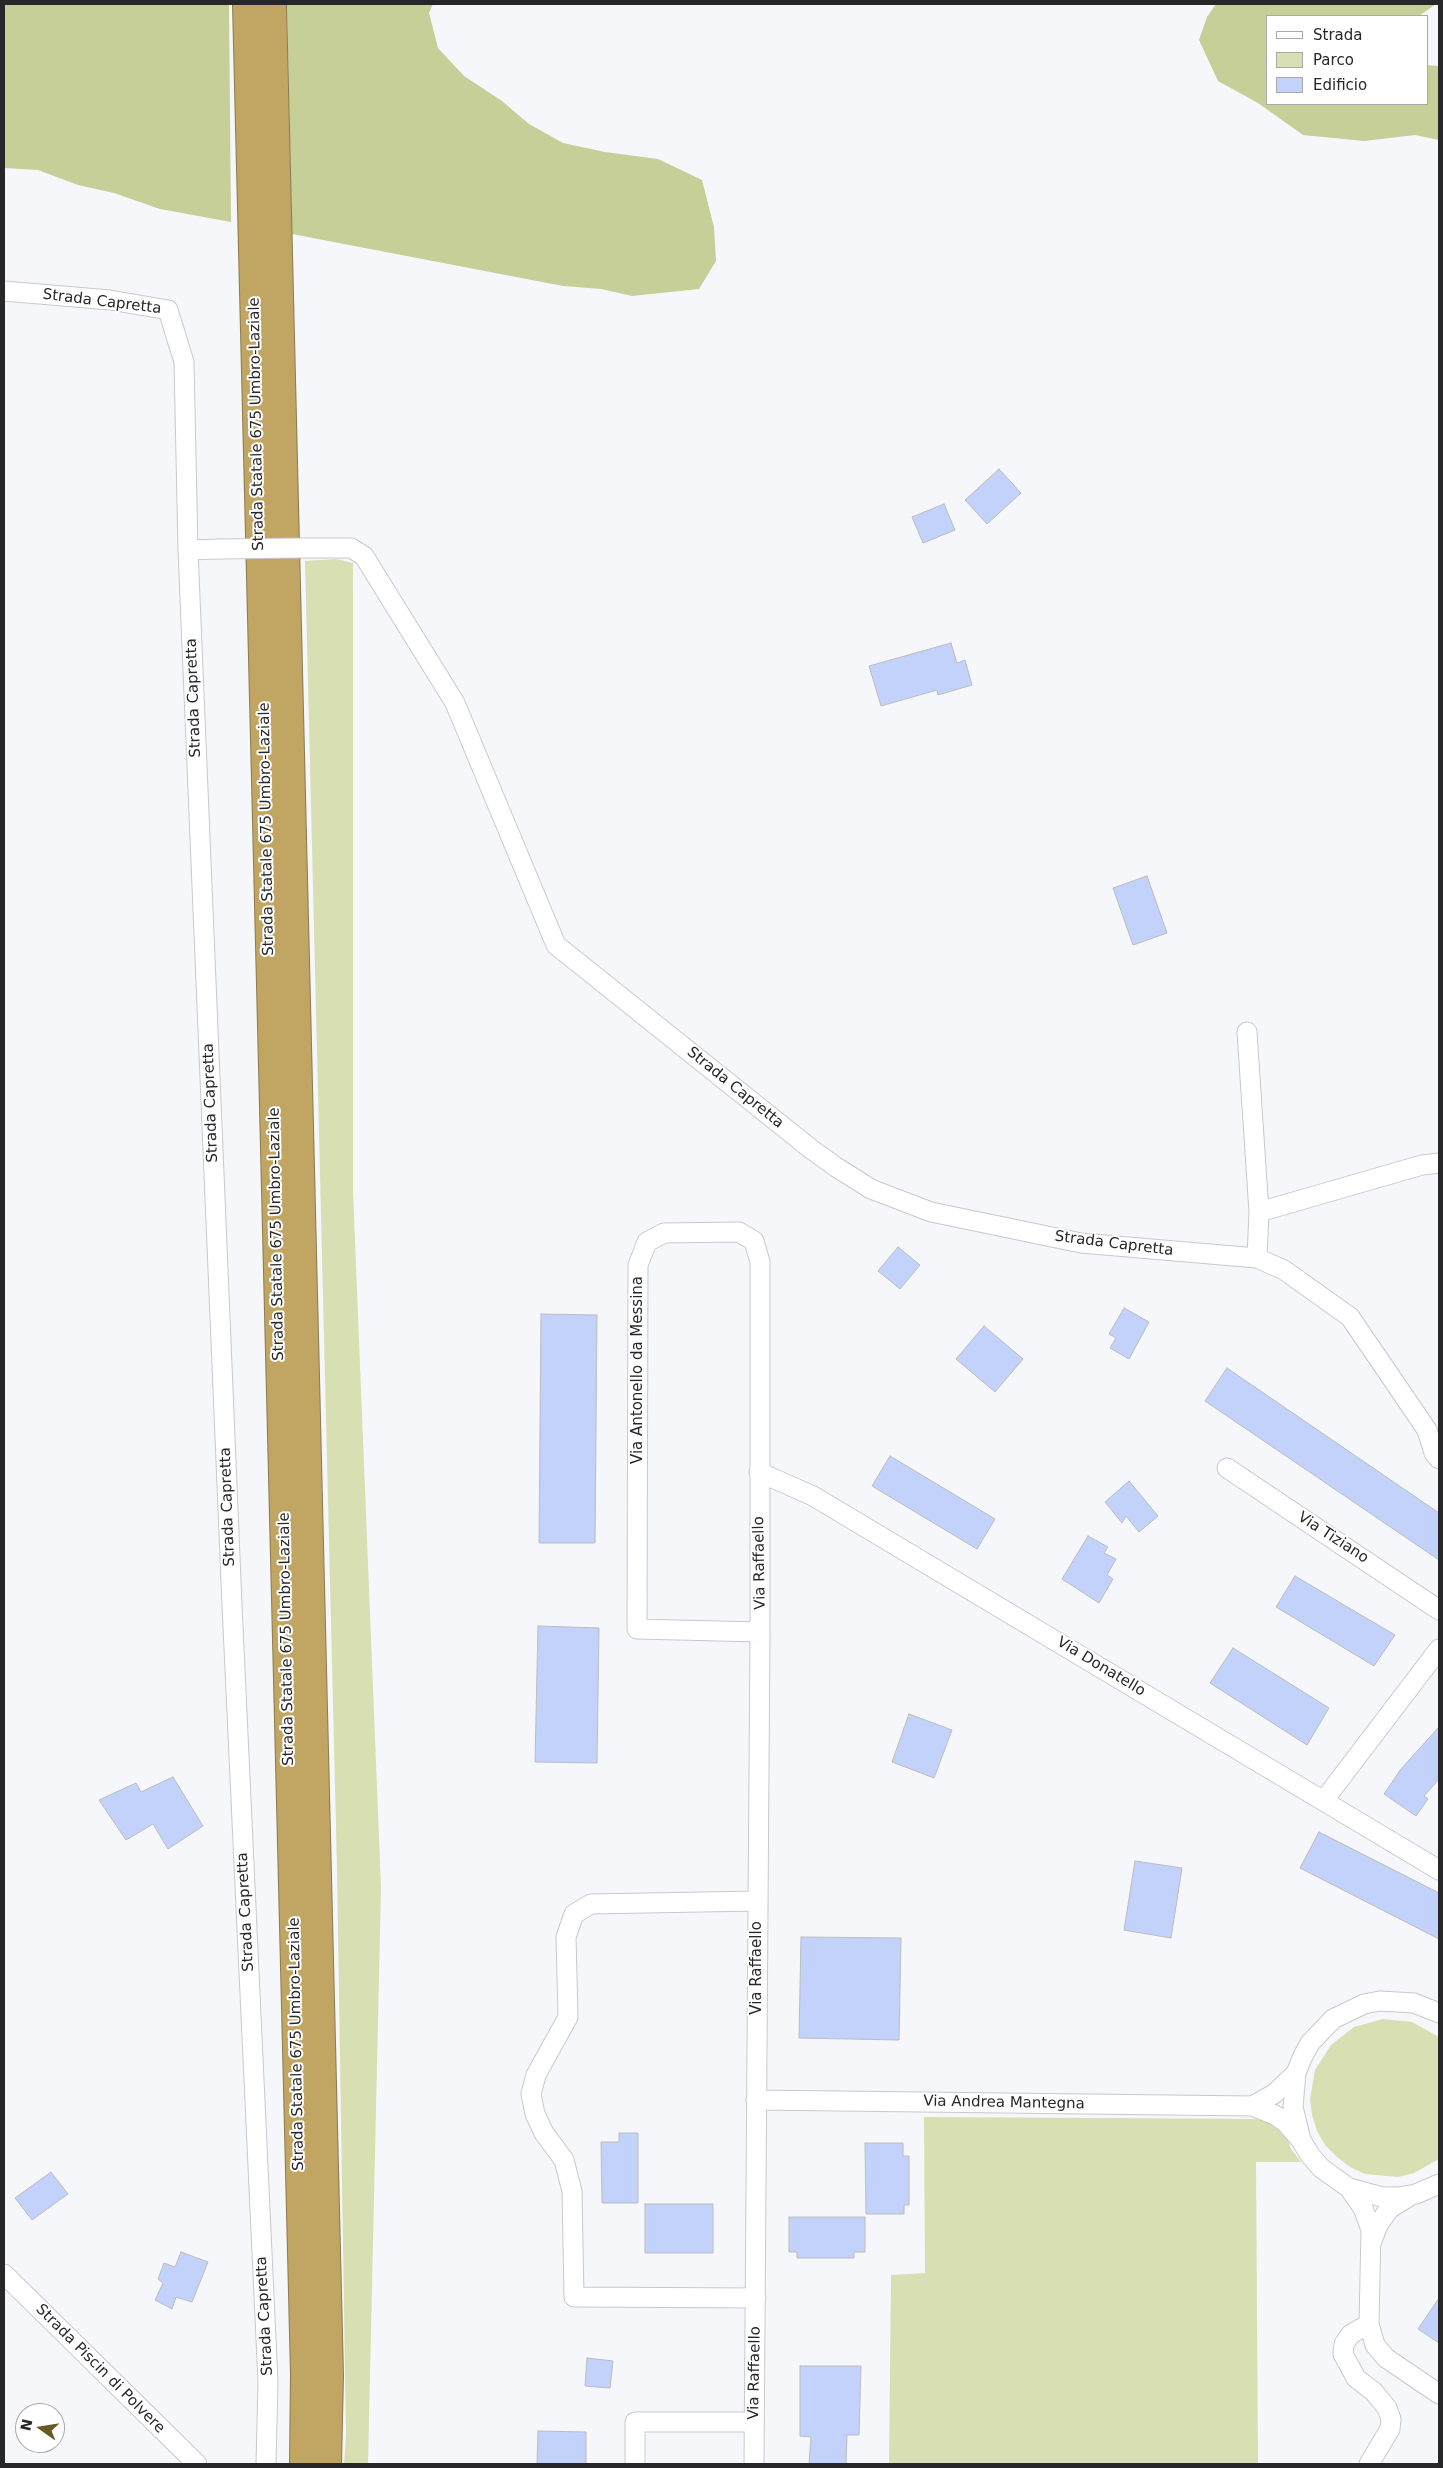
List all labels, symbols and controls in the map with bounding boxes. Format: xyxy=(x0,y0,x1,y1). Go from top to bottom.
legend xyxy=(1266,15,1428,105)
text: Strada xyxy=(1313,26,1362,44)
text: Parco xyxy=(1313,51,1354,69)
text: Edificio xyxy=(1313,76,1367,94)
street label: Strada Capretta xyxy=(42,286,162,318)
street label: Strada Statale 675 Umbro-Laziale xyxy=(246,297,268,551)
street label: Strada Capretta xyxy=(183,638,205,758)
street label: Strada Statale 675 Umbro-Laziale xyxy=(256,702,278,956)
street label: Strada Capretta xyxy=(200,1043,222,1163)
street label: Strada Capretta xyxy=(683,1043,787,1133)
street label: Strada Statale 675 Umbro-Laziale xyxy=(266,1107,288,1361)
street label: Strada Capretta xyxy=(1054,1228,1174,1260)
street label: Via Antonello da Messina xyxy=(629,1276,647,1464)
street label: Strada Capretta xyxy=(217,1447,239,1567)
street label: Via Tiziano xyxy=(1294,1508,1372,1568)
street label: Strada Statale 675 Umbro-Laziale xyxy=(276,1512,298,1766)
street label: Via Raffaello xyxy=(750,1516,770,1610)
street label: Via Donatello xyxy=(1053,1634,1149,1700)
street label: Strada Capretta xyxy=(234,1852,258,1972)
street label: Strada Statale 675 Umbro-Laziale xyxy=(286,1917,308,2171)
street label: Via Raffaello xyxy=(748,1921,766,2015)
street label: Via Andrea Mantegna xyxy=(923,2093,1085,2113)
street label: Strada Capretta xyxy=(253,2256,277,2376)
street label: Strada Piscin di Polvere xyxy=(32,2301,168,2437)
street label: Via Raffaello xyxy=(745,2326,765,2420)
north arrow xyxy=(15,2403,65,2453)
text: N xyxy=(17,2417,35,2432)

